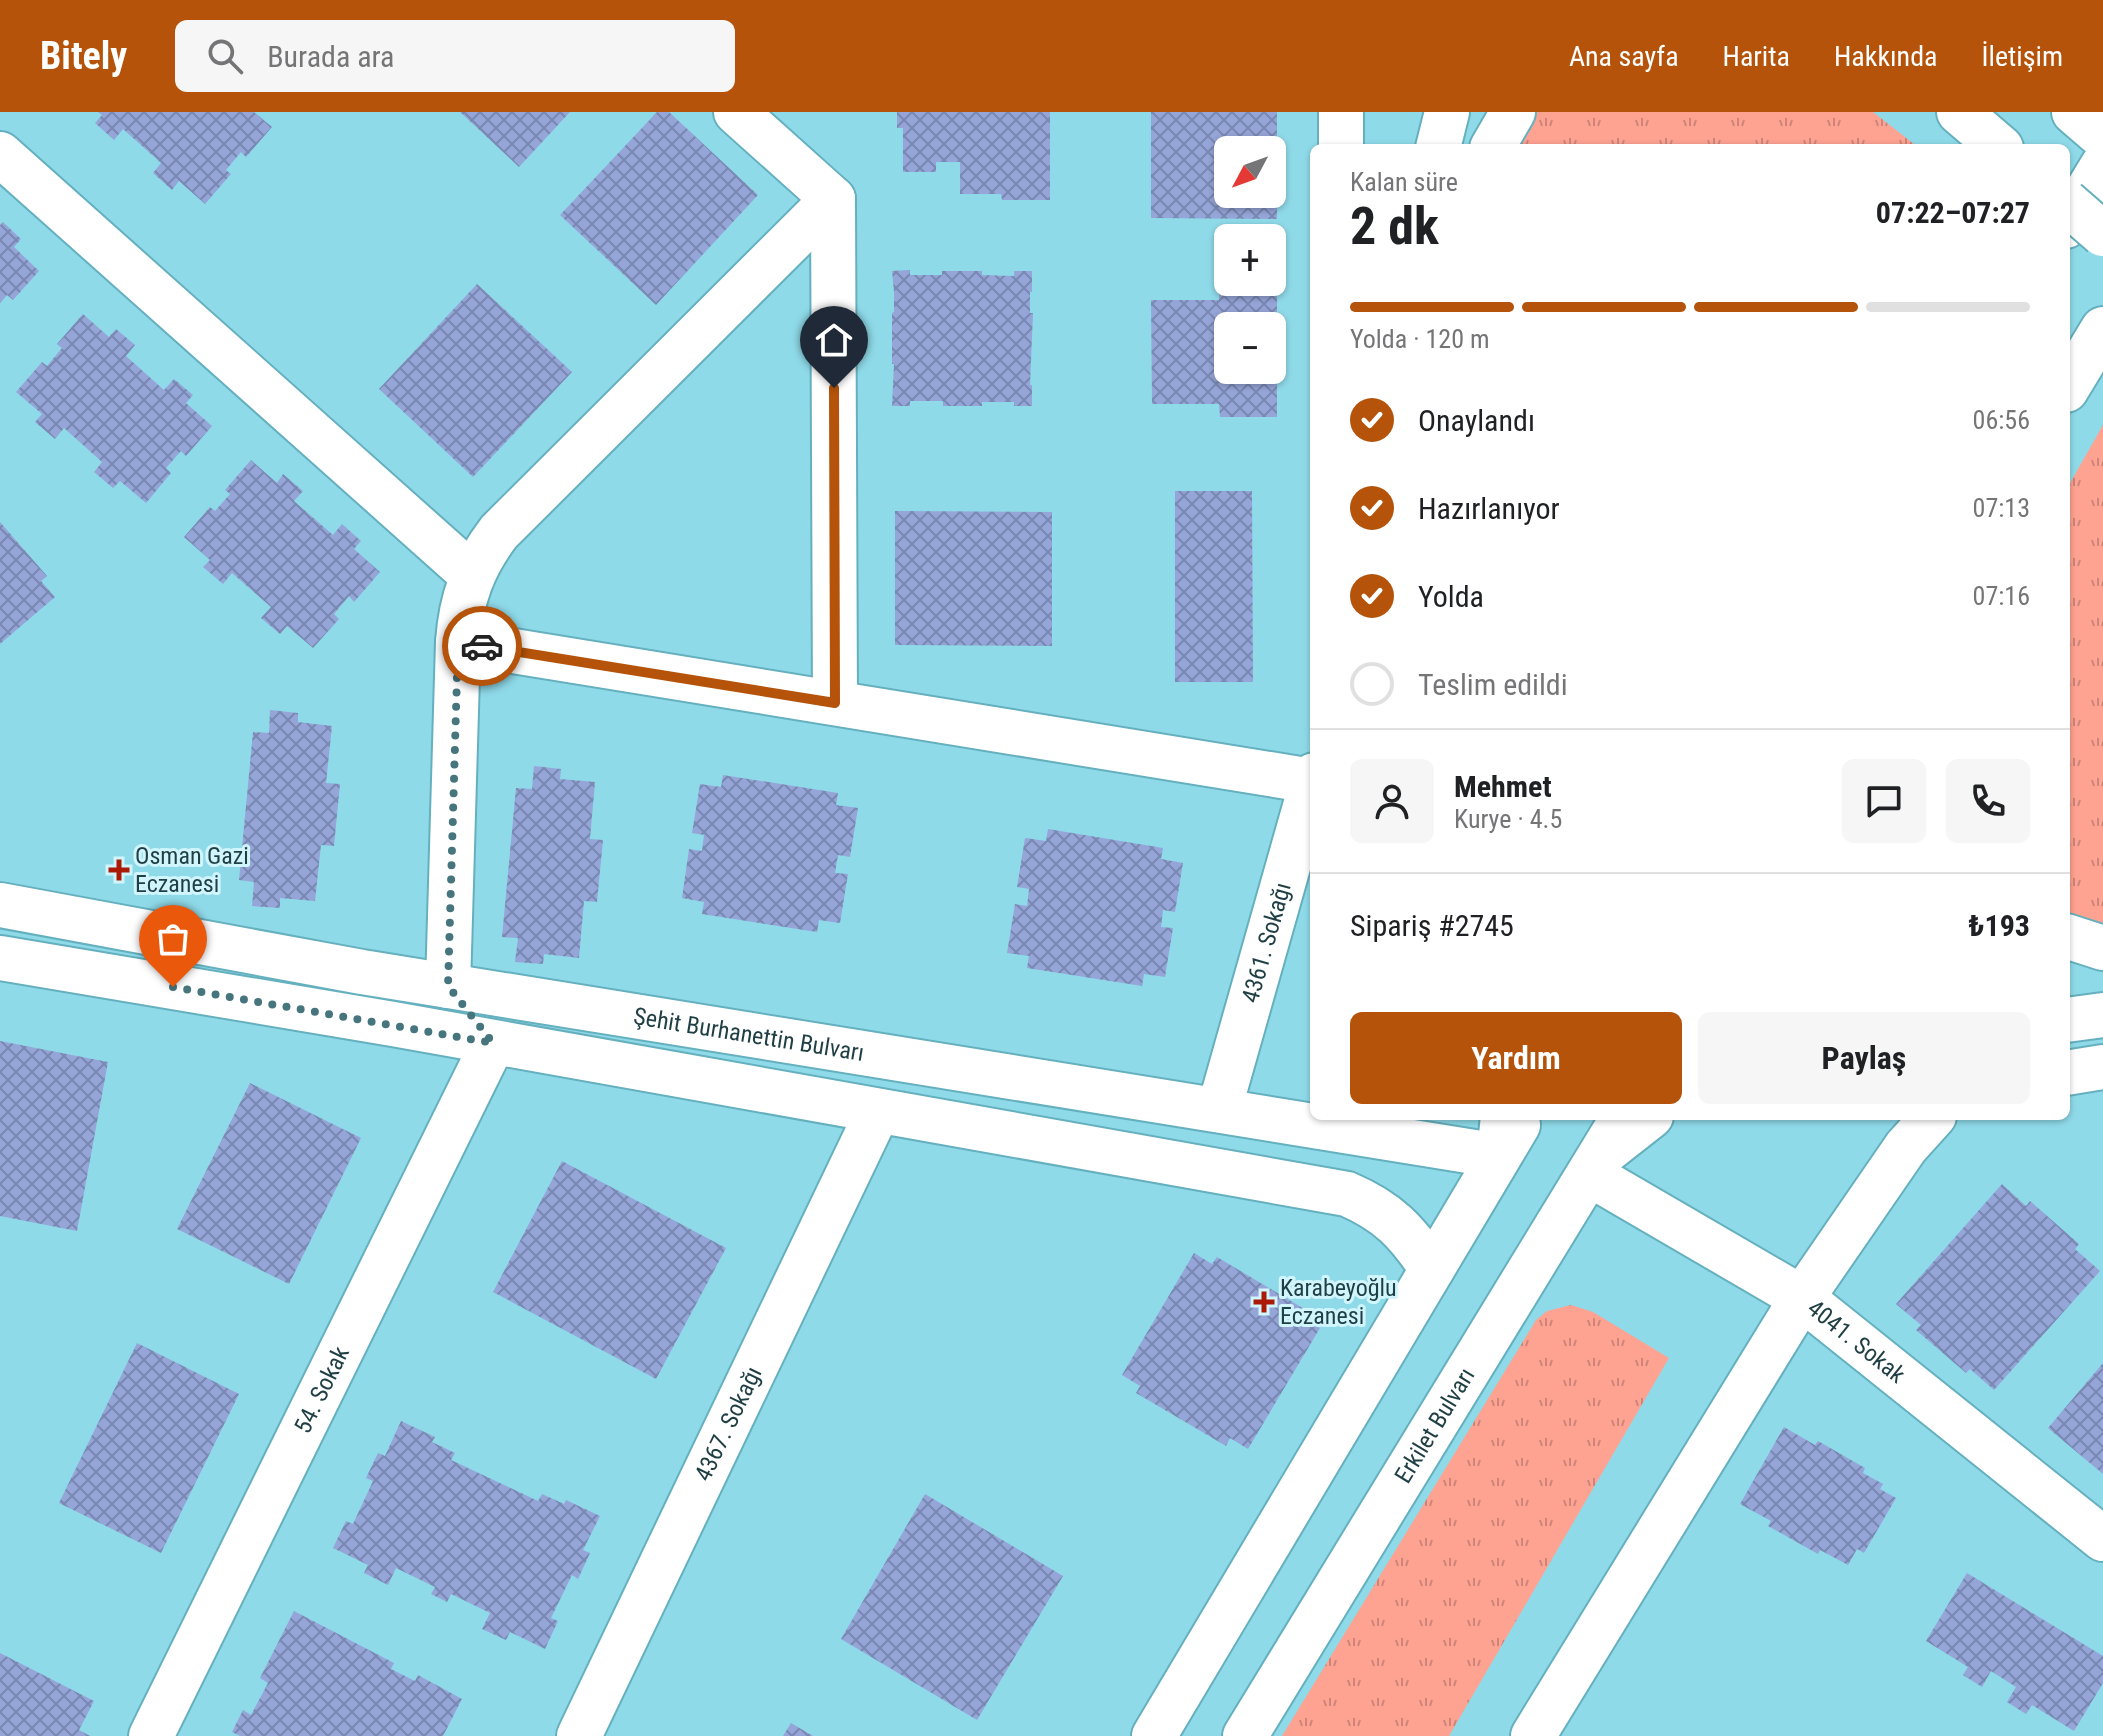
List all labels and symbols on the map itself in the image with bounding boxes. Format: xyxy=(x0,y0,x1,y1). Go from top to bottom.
north arrow xyxy=(1214,136,1286,208)
pin xyxy=(800,306,868,388)
courier xyxy=(442,606,522,686)
place label: Osman Gazi Eczanesi xyxy=(135,842,249,898)
marker: Osman Gazi Eczanesi xyxy=(110,861,128,879)
street label: 4361. Sokağı xyxy=(1236,879,1297,1006)
pin xyxy=(139,905,207,987)
street label: Şehit Burhanettin Bulvarı xyxy=(632,1002,866,1067)
place label: Karabeyoğlu Eczanesi xyxy=(1280,1274,1397,1330)
marker: Karabeyoğlu Eczanesi xyxy=(1255,1293,1273,1311)
street label: 4041. Sokak xyxy=(1802,1294,1911,1389)
street label: 54. Sokak xyxy=(289,1342,355,1438)
street label: 4367. Sokağı xyxy=(689,1362,768,1486)
street label: Erkilet Bulvarı xyxy=(1389,1363,1481,1488)

